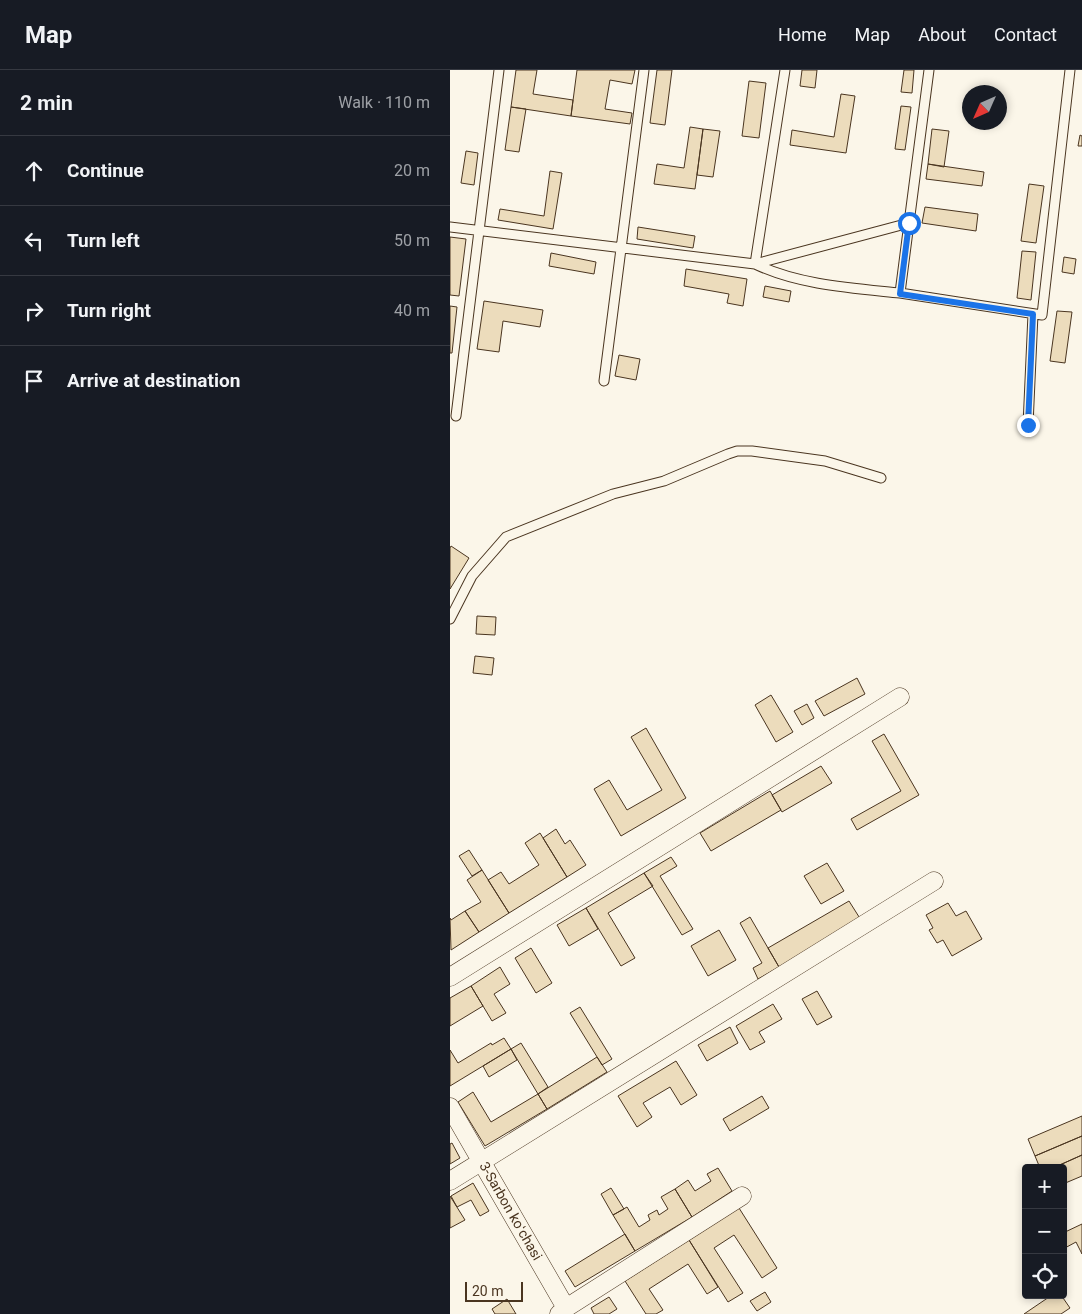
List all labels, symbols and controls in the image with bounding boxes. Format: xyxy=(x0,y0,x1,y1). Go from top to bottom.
text: Map xyxy=(25,21,72,49)
text: Home xyxy=(778,24,827,45)
text: Map xyxy=(855,24,890,45)
text: About xyxy=(918,24,966,45)
text: Contact xyxy=(994,24,1057,45)
north arrow xyxy=(962,85,1007,130)
text: 2 min xyxy=(20,91,73,115)
text: Walk · 110 m xyxy=(338,93,430,112)
icon: ahead xyxy=(20,157,48,185)
text: Continue xyxy=(67,159,144,182)
text: 20 m xyxy=(394,161,430,180)
route start xyxy=(898,212,921,235)
icon: left xyxy=(20,227,48,255)
text: Turn left xyxy=(67,229,140,252)
text: 50 m xyxy=(394,231,430,250)
icon: right xyxy=(20,297,48,325)
text: Turn right xyxy=(67,299,151,322)
text: 40 m xyxy=(394,301,430,320)
icon: arrive xyxy=(20,367,48,395)
text: Arrive at destination xyxy=(67,369,240,392)
route end xyxy=(1017,414,1040,437)
street label: 3-Sarbon koʻchasi xyxy=(476,1159,546,1263)
map controls xyxy=(1022,1164,1067,1299)
button: + xyxy=(1022,1164,1067,1209)
button: − xyxy=(1022,1209,1067,1254)
button: locate xyxy=(1022,1254,1067,1299)
scale bar xyxy=(465,1279,522,1302)
text: 20 m xyxy=(472,1283,504,1299)

